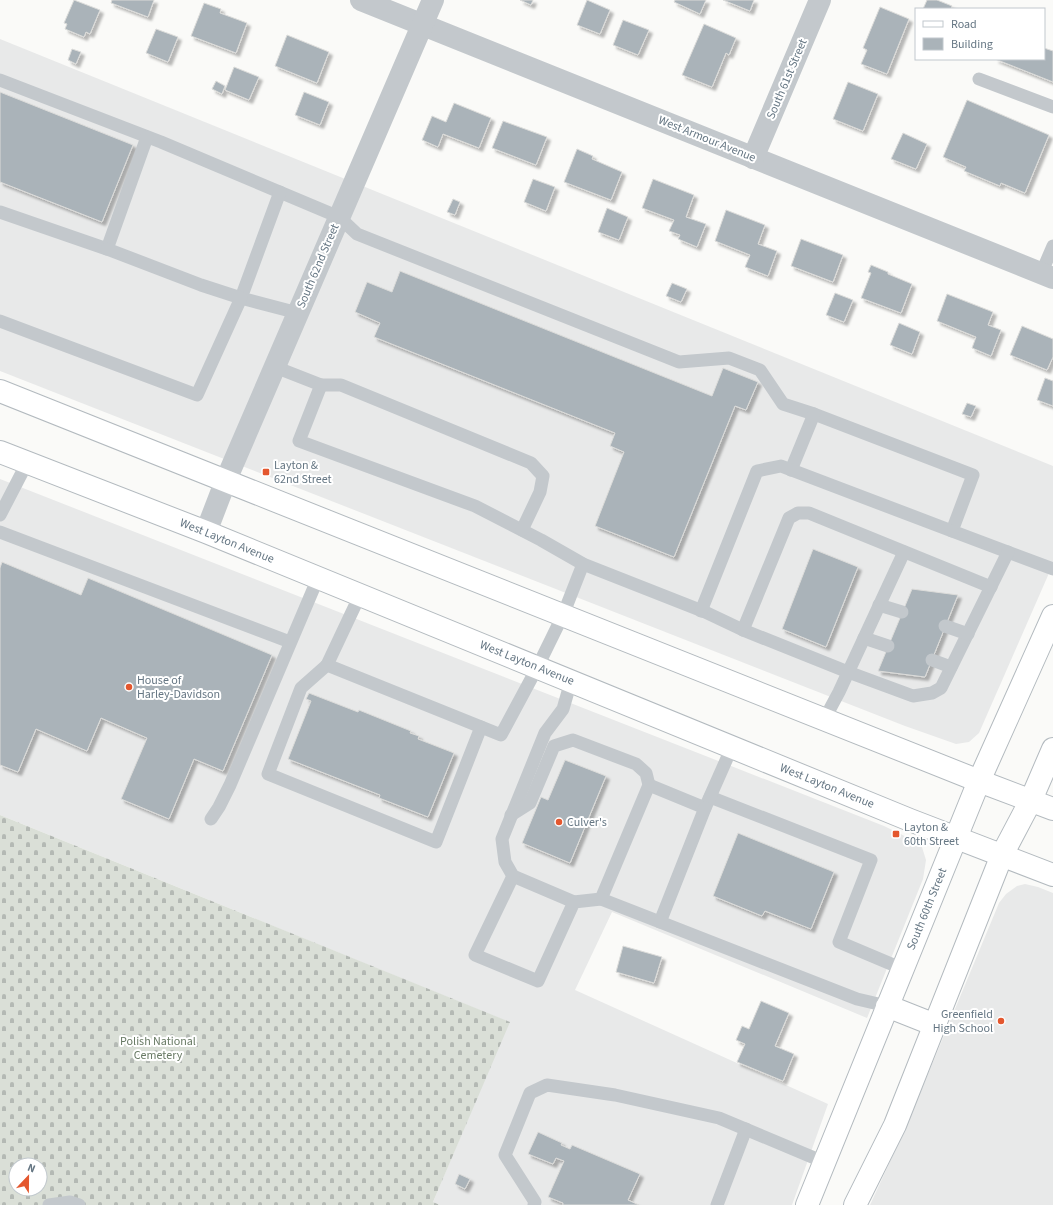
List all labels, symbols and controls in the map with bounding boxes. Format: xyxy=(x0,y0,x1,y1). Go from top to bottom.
legend xyxy=(915,8,1045,60)
text: Road xyxy=(951,16,977,33)
street label: South 61st Street xyxy=(762,36,812,122)
text: Building xyxy=(951,36,993,53)
street label: West Armour Avenue xyxy=(656,112,758,166)
street label: South 62nd Street xyxy=(293,221,343,311)
place label: Layton & 62nd Street xyxy=(274,457,332,488)
marker: Layton & 62nd Street xyxy=(261,467,271,477)
street label: West Layton Avenue xyxy=(177,514,277,568)
street label: West Layton Avenue xyxy=(477,636,577,690)
place label: House of Harley-Davidson xyxy=(137,672,220,703)
marker: House of Harley-Davidson xyxy=(124,682,134,692)
street label: West Layton Avenue xyxy=(777,759,877,813)
place label: Culver's xyxy=(567,814,607,831)
marker: Culver's xyxy=(554,817,564,827)
place label: Layton & 60th Street xyxy=(904,819,959,850)
marker: Layton & 60th Street xyxy=(891,829,901,839)
street label: South 60th Street xyxy=(903,865,951,953)
place label: Greenfield High School xyxy=(933,1006,993,1037)
marker: Greenfield High School xyxy=(996,1016,1006,1026)
park label: Polish National Cemetery xyxy=(120,1033,196,1064)
north arrow xyxy=(8,1157,48,1197)
text: N xyxy=(25,1160,38,1177)

